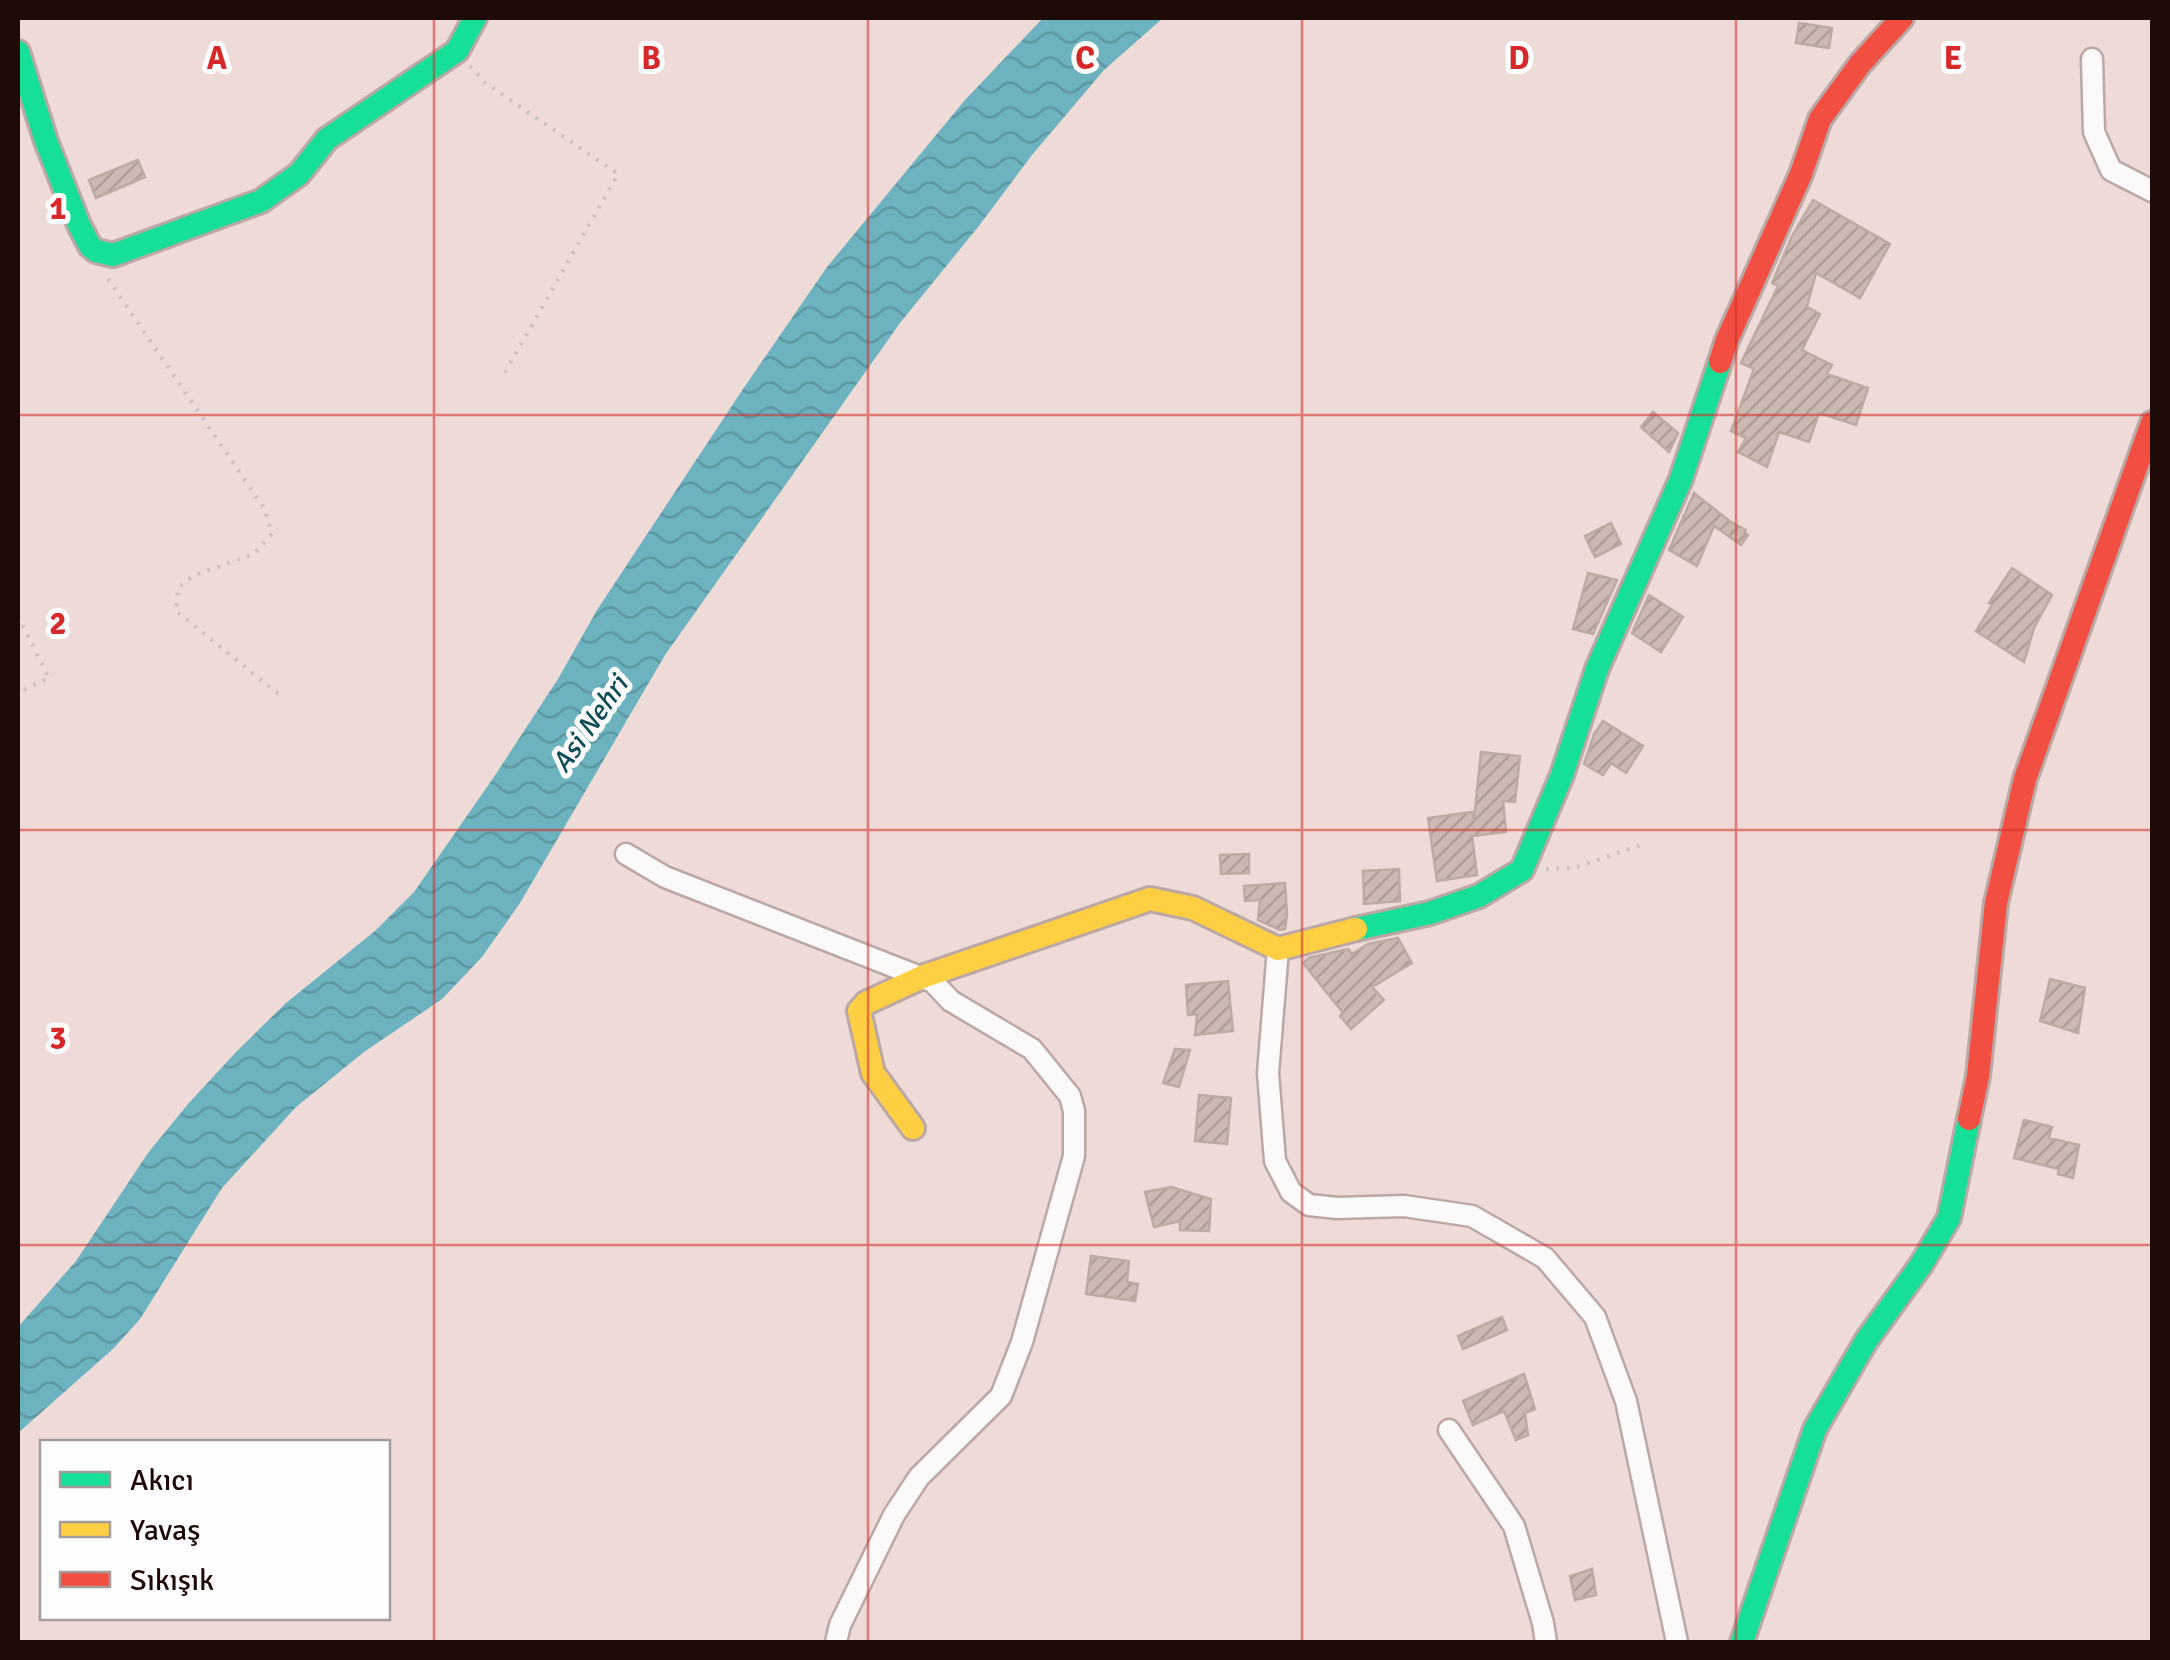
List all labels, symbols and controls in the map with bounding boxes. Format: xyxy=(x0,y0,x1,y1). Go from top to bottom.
text: A xyxy=(207,39,228,78)
text: B xyxy=(641,39,661,78)
text: C xyxy=(1075,39,1095,78)
text: D xyxy=(1508,39,1530,78)
text: E xyxy=(1944,39,1962,78)
text: 1 xyxy=(49,189,67,228)
text: 2 xyxy=(49,604,67,643)
water label: Asi Nehri xyxy=(545,667,637,779)
text: 3 xyxy=(49,1019,67,1058)
legend xyxy=(40,1440,390,1620)
text: Akıcı xyxy=(130,1462,194,1499)
text: Yavaş xyxy=(130,1512,200,1549)
text: Sıkışık xyxy=(130,1562,214,1599)

